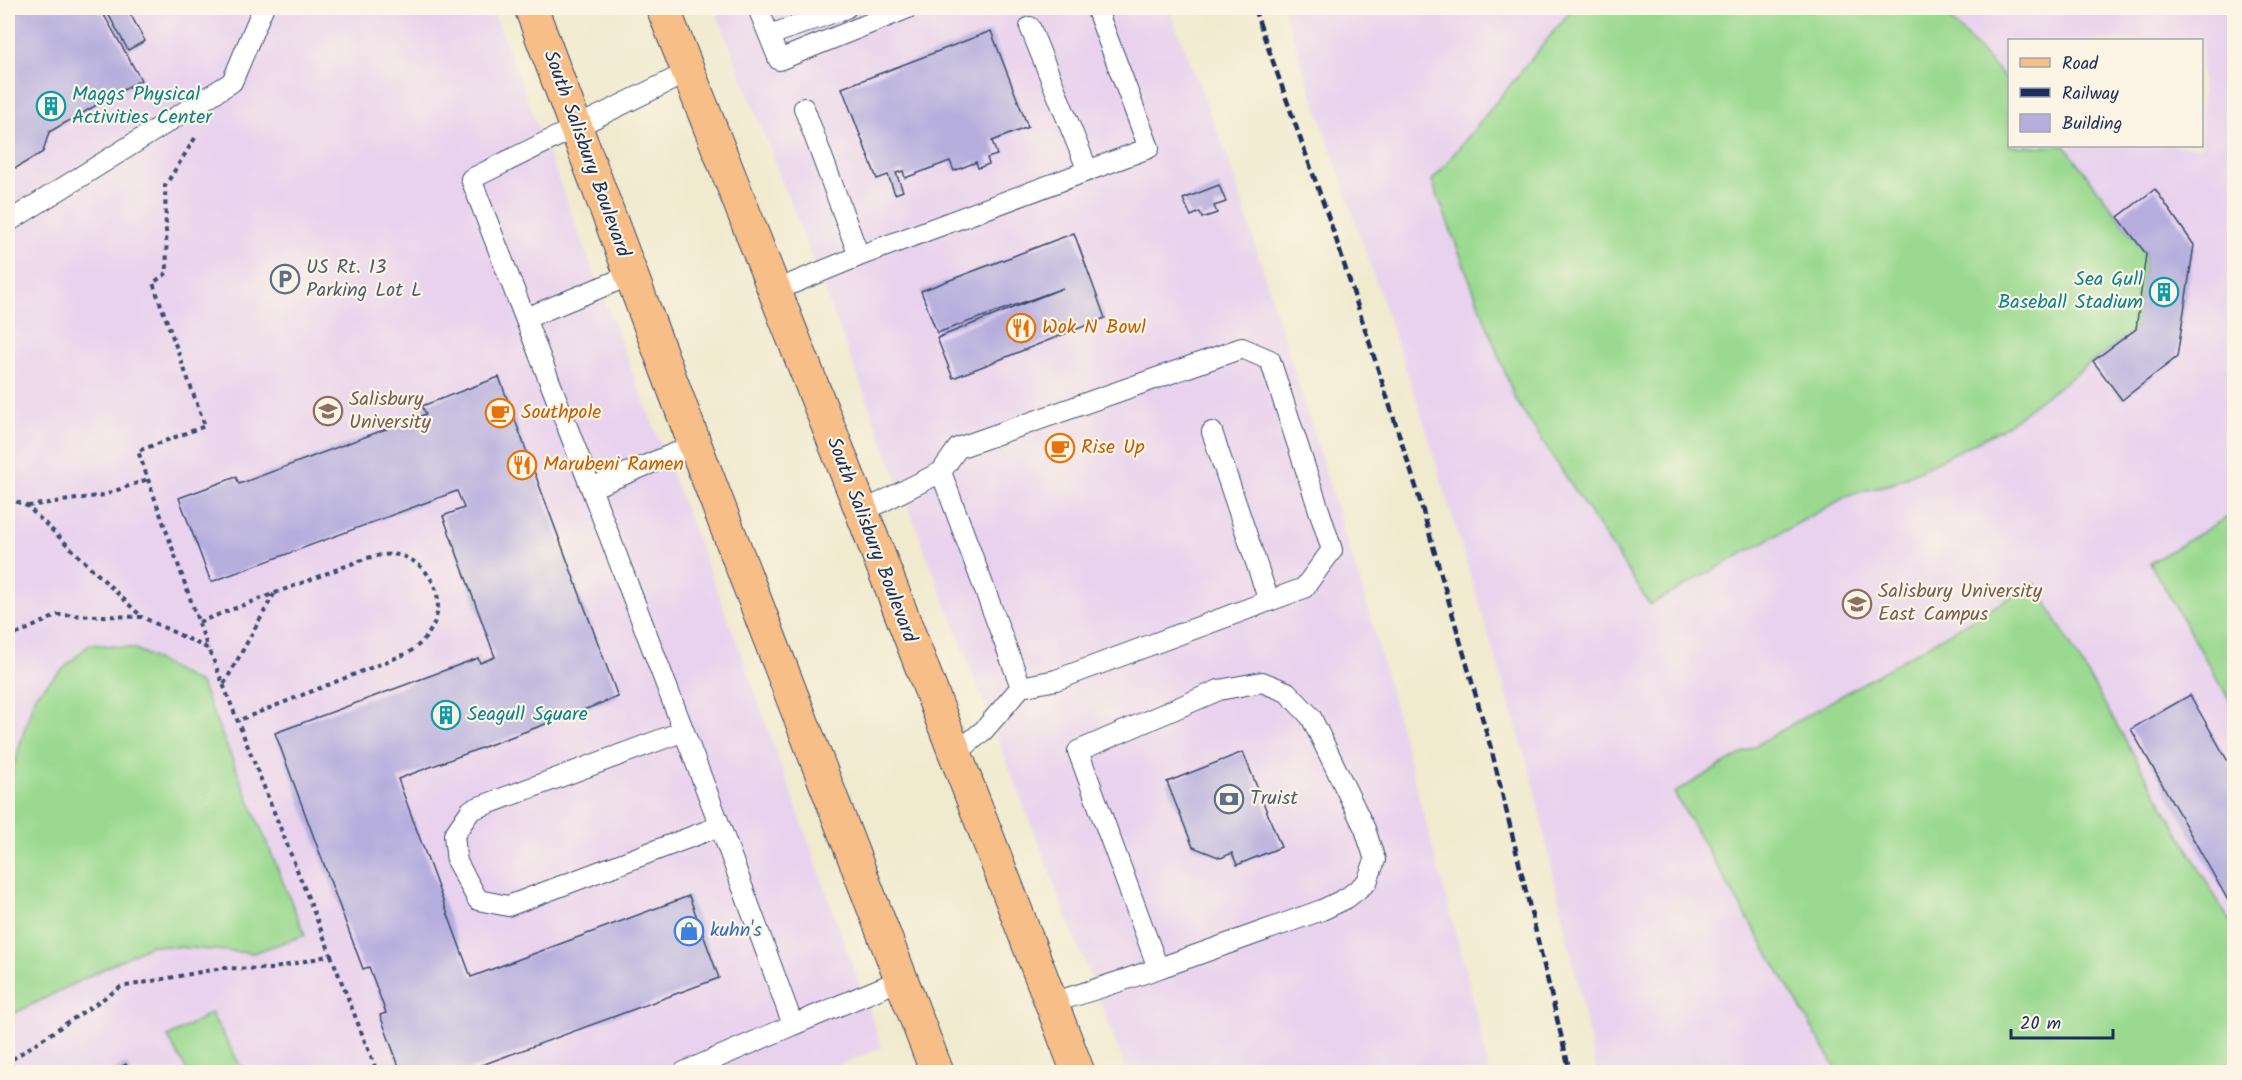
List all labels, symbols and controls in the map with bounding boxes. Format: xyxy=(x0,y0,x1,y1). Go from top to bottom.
legend xyxy=(2008,39,2203,147)
street label: South Salisbury Boulevard xyxy=(534,46,639,263)
text: Road xyxy=(2062,50,2099,79)
place label: Maggs Physical Activities Center xyxy=(72,79,213,134)
text: Railway xyxy=(2062,80,2119,109)
building icon: Maggs Physical Activities Center xyxy=(35,90,67,122)
text: Building xyxy=(2062,110,2122,139)
place label: US Rt. 13 Parking Lot L xyxy=(306,252,422,307)
parking icon: US Rt. 13 Parking Lot L xyxy=(269,263,301,295)
place label: Sea Gull Baseball Stadium xyxy=(1998,264,2143,319)
building icon: Sea Gull Baseball Stadium xyxy=(2148,276,2180,308)
restaurant icon: Wok N Bowl xyxy=(1005,312,1037,344)
place label: Wok N Bowl xyxy=(1042,312,1146,344)
place label: Salisbury University xyxy=(349,384,431,439)
school or university icon: Salisbury University xyxy=(312,395,344,427)
cafe icon: Southpole xyxy=(484,397,516,429)
place label: Southpole xyxy=(521,397,601,429)
cafe icon: Rise Up xyxy=(1044,432,1076,464)
place label: Rise Up xyxy=(1081,432,1145,464)
street label: South Salisbury Boulevard xyxy=(817,433,925,648)
restaurant icon: Marubeni Ramen xyxy=(506,449,538,481)
place label: Marubeni Ramen xyxy=(543,449,684,481)
place label: Salisbury University East Campus xyxy=(1878,576,2043,631)
school or university icon: Salisbury University East Campus xyxy=(1841,588,1873,620)
building icon: Seagull Square xyxy=(430,699,462,731)
place label: Seagull Square xyxy=(467,699,588,731)
bank icon: Truist xyxy=(1213,783,1245,815)
place label: Truist xyxy=(1250,783,1298,815)
shop icon: kuhn's xyxy=(673,915,705,947)
place label: kuhn's xyxy=(710,915,762,947)
scale bar xyxy=(2011,1002,2113,1040)
text: 20 m xyxy=(2020,1010,2061,1039)

